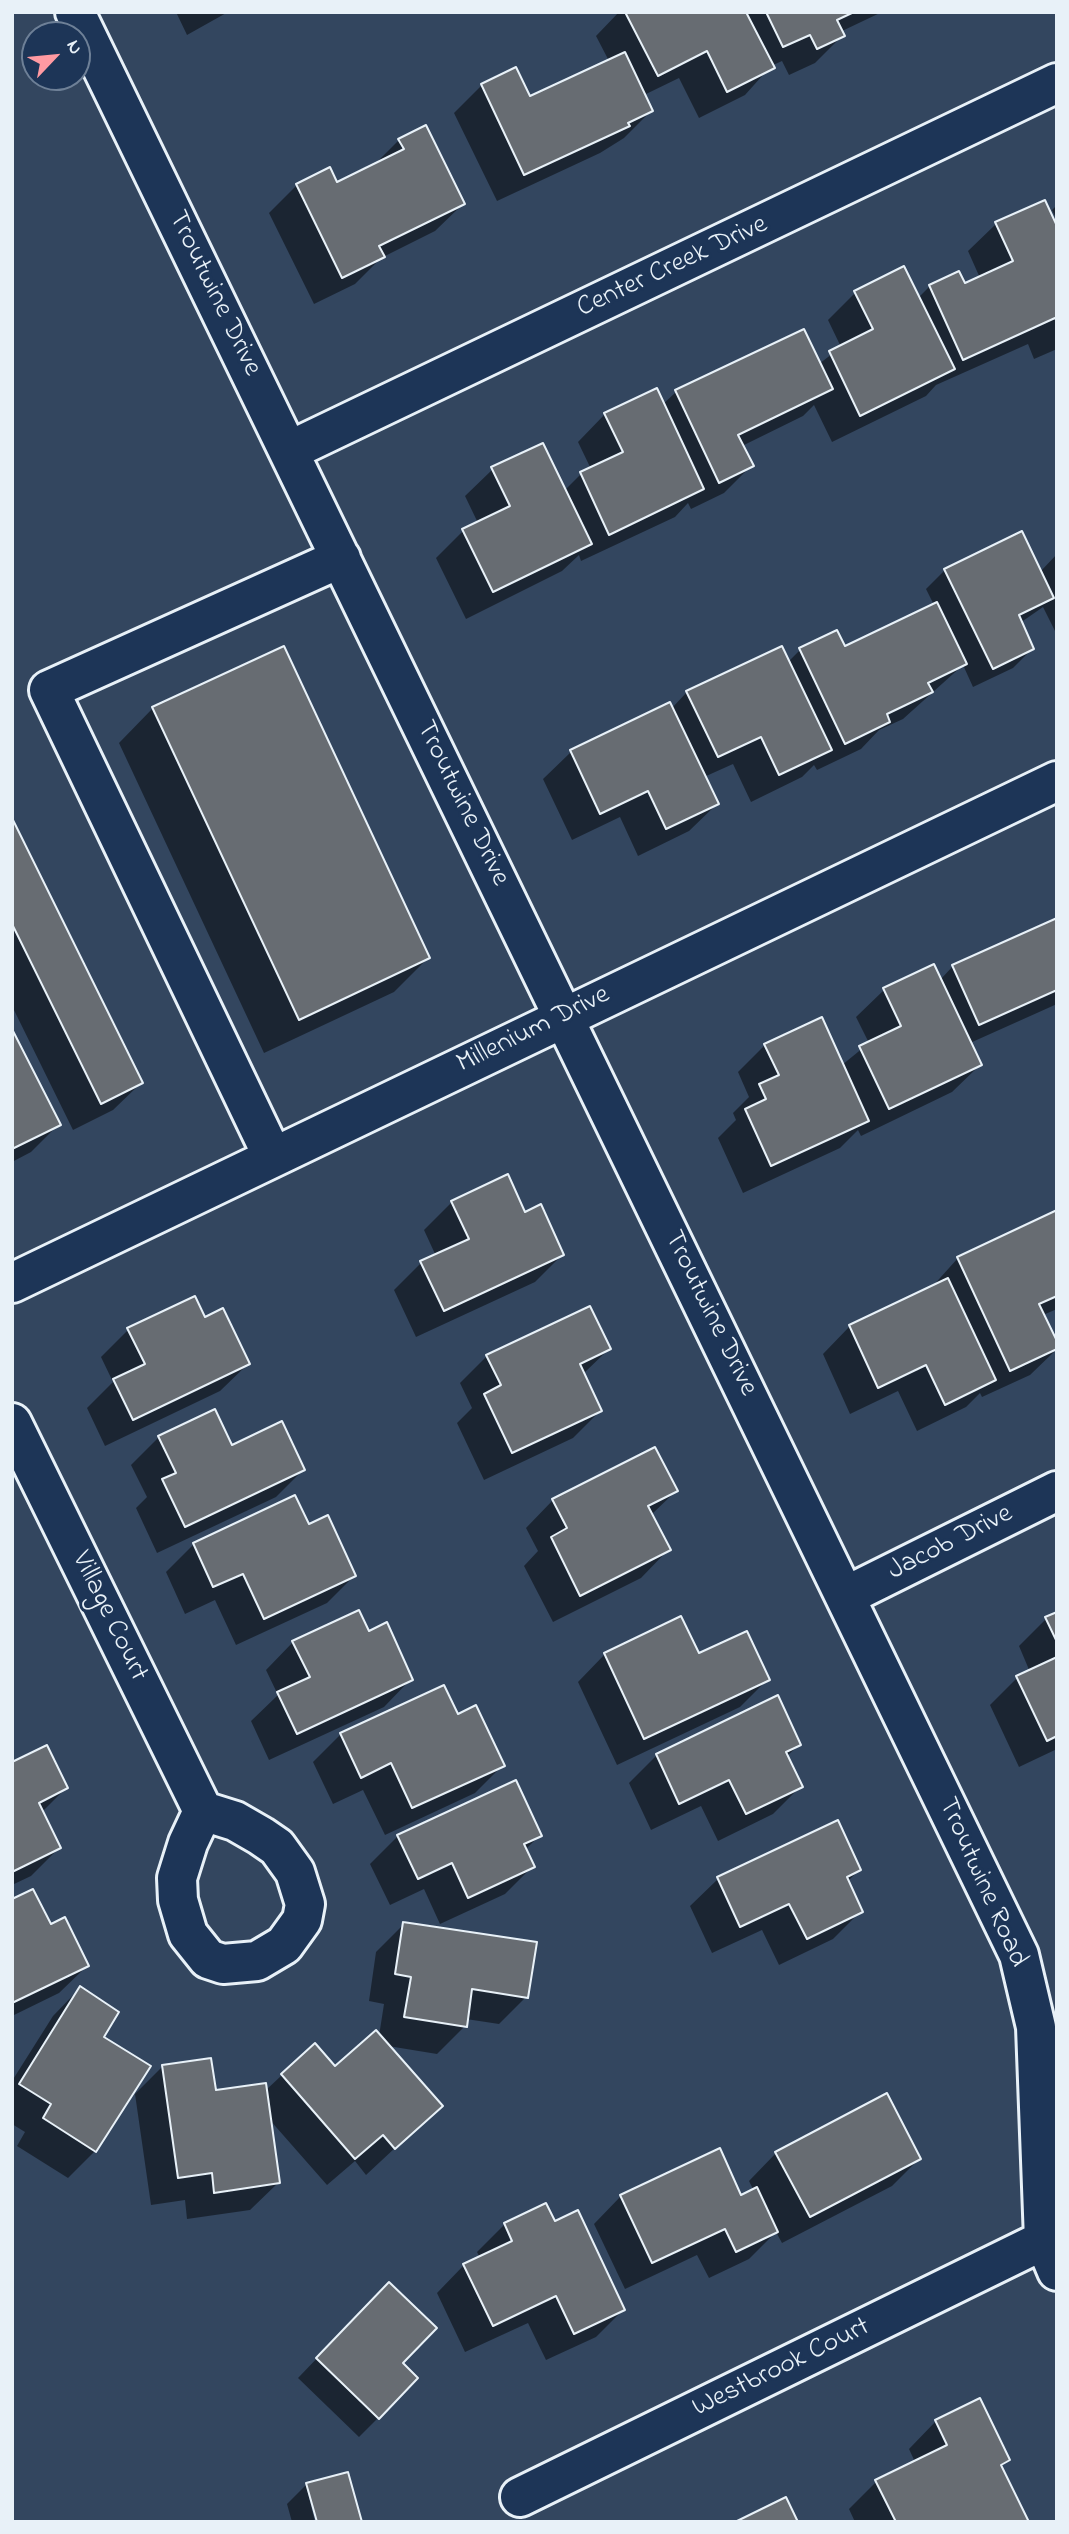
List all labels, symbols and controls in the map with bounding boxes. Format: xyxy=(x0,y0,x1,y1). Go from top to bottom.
north arrow xyxy=(21,21,91,91)
text: N xyxy=(59,36,88,59)
street label: Troutwine Drive xyxy=(158,206,268,382)
street label: Center Creek Drive xyxy=(572,209,774,327)
street label: Troutwine Drive xyxy=(406,716,516,892)
street label: Millenium Drive xyxy=(452,980,616,1082)
street label: Troutwine Drive xyxy=(654,1226,764,1402)
street label: Jacob Drive xyxy=(883,1498,1019,1590)
street label: Village Court xyxy=(62,1547,154,1687)
street label: Troutwine Road xyxy=(929,1793,1033,1973)
street label: Westbrook Court xyxy=(688,2312,876,2426)

